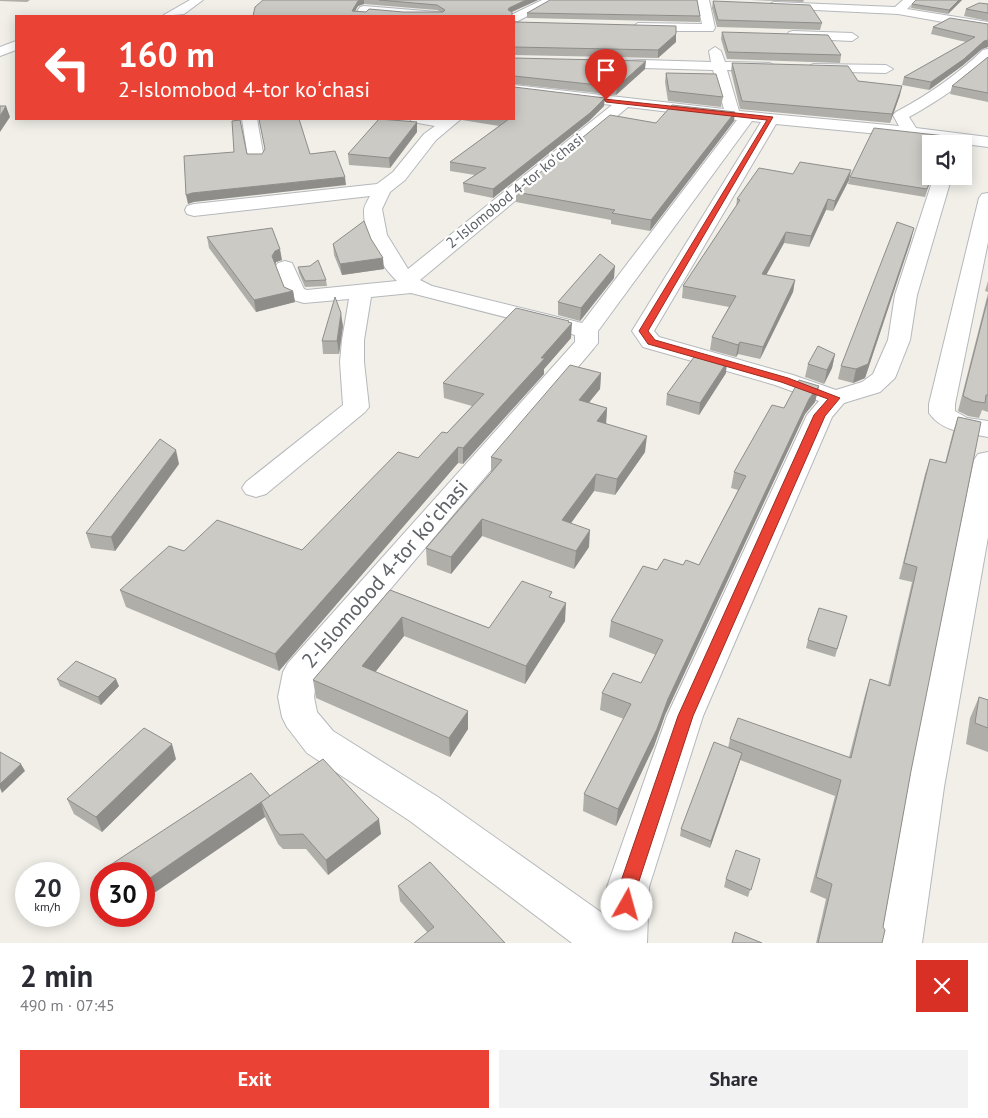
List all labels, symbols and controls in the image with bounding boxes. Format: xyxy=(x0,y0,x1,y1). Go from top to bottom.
text: 160 m xyxy=(118,31,215,77)
icon: left xyxy=(35,35,100,100)
pin xyxy=(585,49,627,100)
icon: arrive xyxy=(592,56,620,84)
text: 2-Islomobod 4-tor koʻchasi xyxy=(118,75,370,103)
street label: 2-Islomobod 4-tor koʻchasi xyxy=(442,129,587,252)
map controls xyxy=(922,135,972,185)
button: sound xyxy=(922,135,972,185)
street label: 2-Islomobod 4-tor koʻchasi xyxy=(296,474,474,673)
speed limit sign: 30 xyxy=(90,862,155,927)
text: 20 xyxy=(33,872,62,904)
position arrow xyxy=(600,878,652,930)
text: km/h xyxy=(34,899,61,914)
text: 2 min xyxy=(20,956,93,995)
button: close xyxy=(916,960,968,1012)
text: 490 m · 07:45 xyxy=(20,995,115,1015)
button: Exit xyxy=(20,1050,489,1108)
button: Share xyxy=(499,1050,968,1108)

